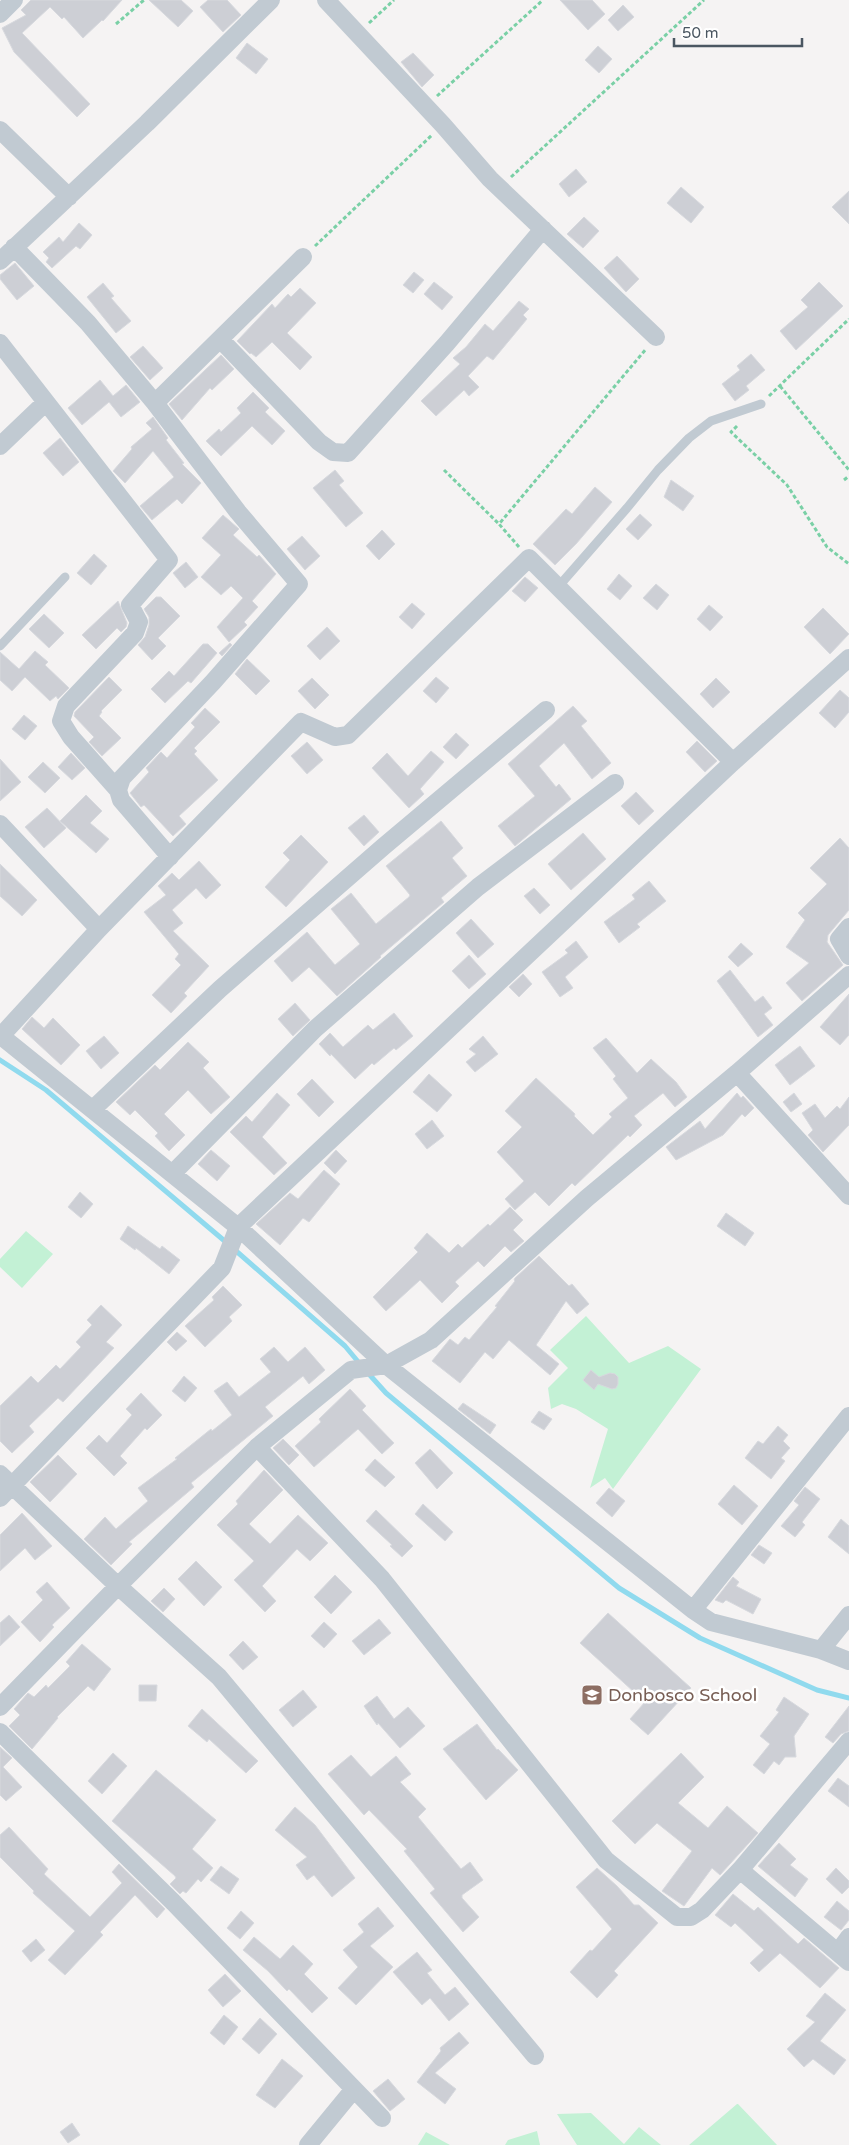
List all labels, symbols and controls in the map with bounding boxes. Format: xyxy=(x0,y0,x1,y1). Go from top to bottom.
scale bar xyxy=(674,15,802,47)
text: 50 m xyxy=(682,24,719,42)
school or university icon: Donbosco School xyxy=(580,1683,604,1707)
place label: Donbosco School xyxy=(608,1684,757,1706)

